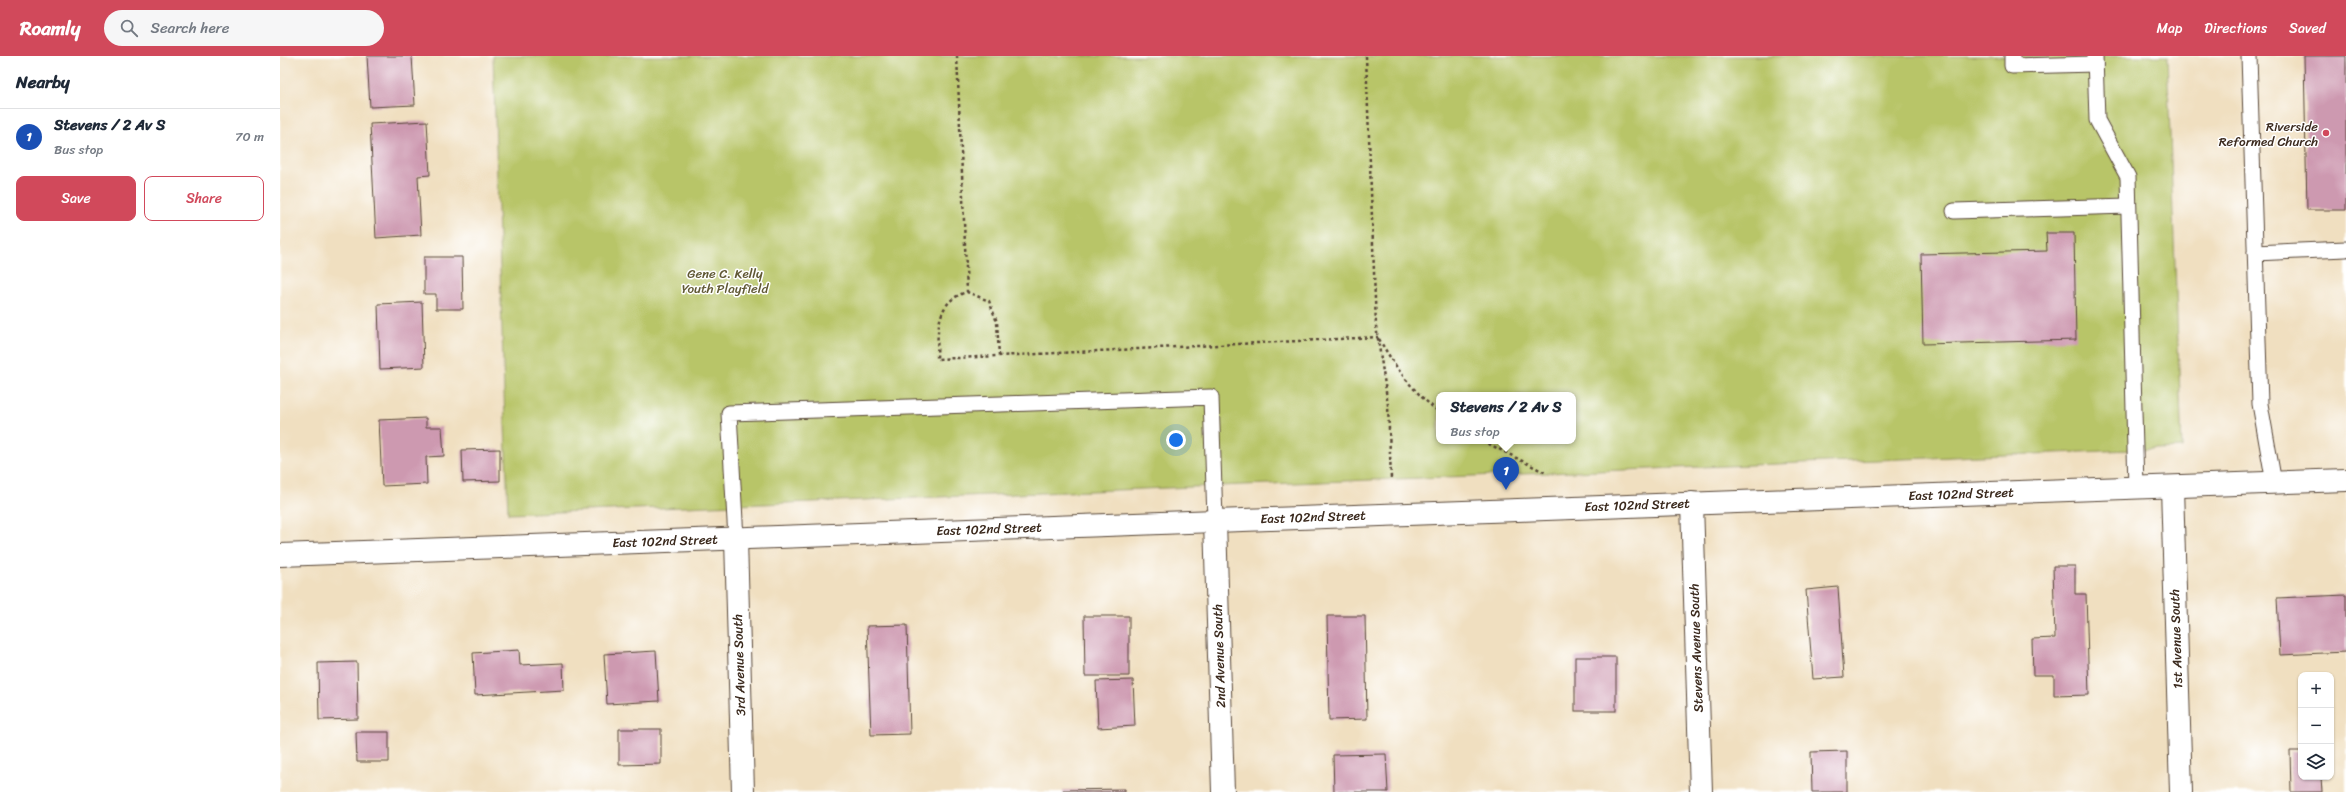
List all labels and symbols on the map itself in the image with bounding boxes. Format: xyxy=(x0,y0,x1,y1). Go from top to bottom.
place label: Riverside Reformed Church xyxy=(2219,115,2318,153)
marker: Riverside Reformed Church xyxy=(2321,128,2331,138)
park label: Gene C. Kelly Youth Playfield xyxy=(682,262,769,300)
your location xyxy=(1166,430,1186,450)
pin: 1 xyxy=(1493,457,1519,490)
street label: East 102nd Street xyxy=(1908,481,2014,507)
street label: East 102nd Street xyxy=(1584,492,1690,518)
street label: East 102nd Street xyxy=(1260,504,1366,530)
street label: East 102nd Street xyxy=(936,516,1042,542)
street label: East 102nd Street xyxy=(612,528,718,554)
street label: Stevens Avenue South xyxy=(1682,583,1710,713)
street label: 1st Avenue South xyxy=(2163,589,2189,689)
street label: 2nd Avenue South xyxy=(1206,604,1232,708)
street label: 3rd Avenue South xyxy=(726,614,752,716)

